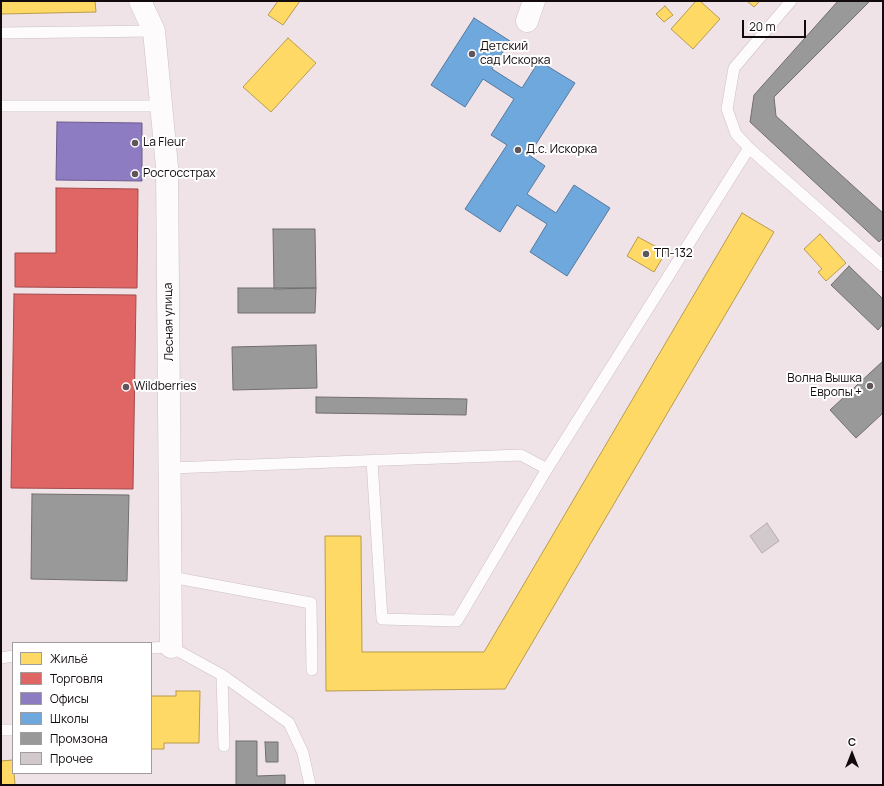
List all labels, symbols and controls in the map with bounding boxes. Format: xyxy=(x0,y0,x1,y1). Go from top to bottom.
scale bar xyxy=(744,12,808,38)
text: 20 m xyxy=(749,18,776,35)
place label: Детский сад Искорка xyxy=(480,40,550,68)
marker: Детский сад Искорка xyxy=(467,49,477,59)
place label: La Fleur xyxy=(143,136,186,150)
marker: La Fleur xyxy=(130,138,140,148)
place label: Д.с. Искорка xyxy=(526,143,597,157)
marker: Д.с. Искорка xyxy=(513,145,523,155)
place label: Росгосстрах xyxy=(143,167,216,181)
marker: Росгосстрах xyxy=(130,169,140,179)
place label: ТП-132 xyxy=(654,247,693,261)
marker: ТП-132 xyxy=(641,249,651,259)
street label: Лесная улица xyxy=(161,283,177,361)
place label: Волна Вышка Европы + xyxy=(787,372,862,400)
place label: Wildberries xyxy=(134,380,197,394)
marker: Волна Вышка Европы + xyxy=(865,381,875,391)
marker: Wildberries xyxy=(121,382,131,392)
legend xyxy=(12,642,152,774)
text: Жильё xyxy=(50,650,88,667)
text: Торговля xyxy=(50,670,103,687)
text: Офисы xyxy=(50,690,89,707)
text: Школы xyxy=(50,710,89,727)
text: Промзона xyxy=(50,730,108,747)
north arrow xyxy=(832,734,872,774)
text: С xyxy=(848,734,856,749)
text: Прочее xyxy=(50,750,93,767)

